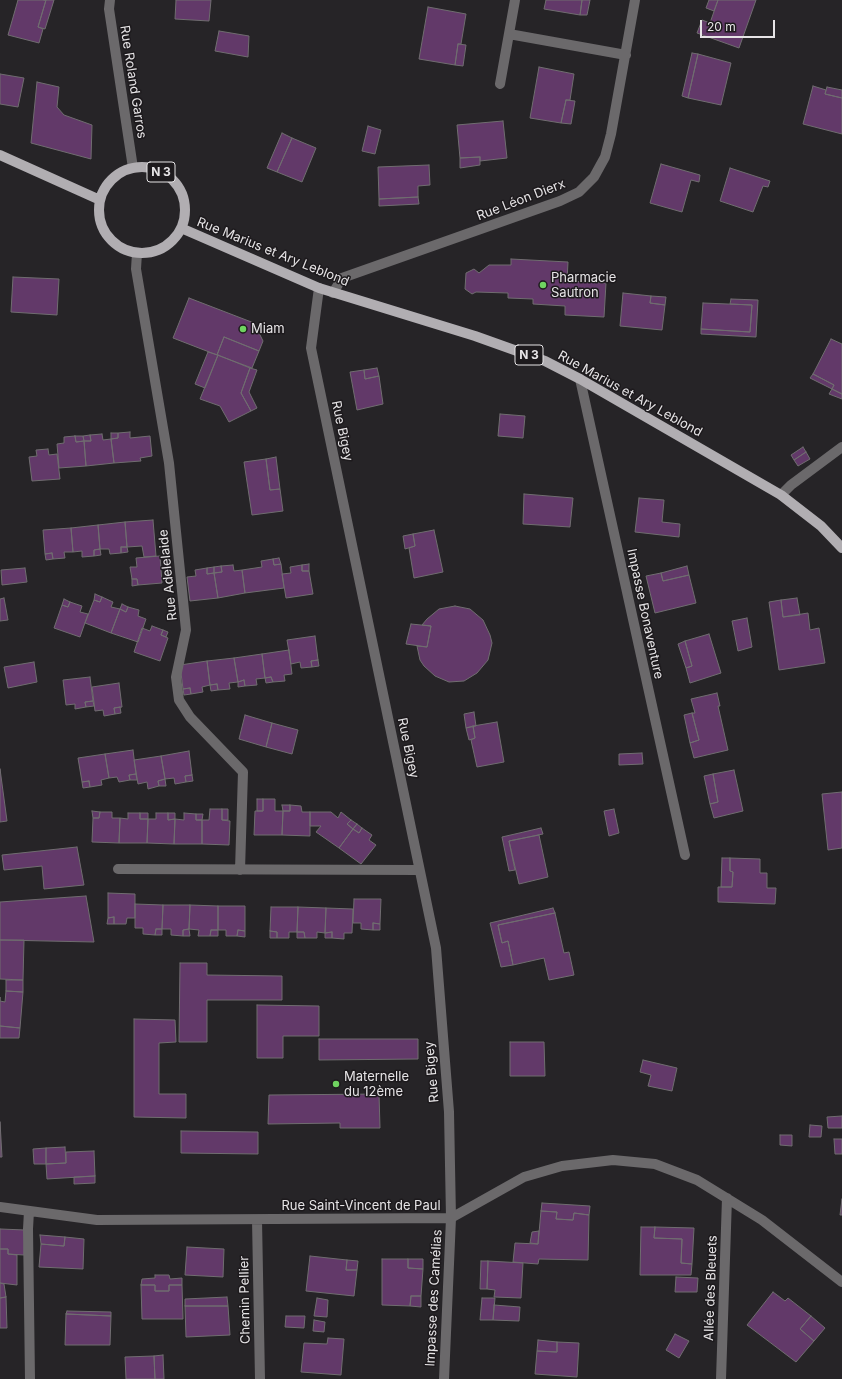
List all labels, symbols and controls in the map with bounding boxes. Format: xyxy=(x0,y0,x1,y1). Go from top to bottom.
scale bar xyxy=(702,12,777,38)
text: 20 m xyxy=(707,19,736,34)
street label: Rue Roland Garros xyxy=(116,24,150,140)
road number: N 3 xyxy=(147,162,175,182)
street label: Rue Léon Dierx xyxy=(474,176,568,224)
street label: Rue Marius et Ary Leblond xyxy=(195,214,351,290)
place label: Pharmacie Sautron xyxy=(551,270,616,301)
marker: Pharmacie Sautron xyxy=(538,280,548,290)
place label: Miam xyxy=(251,321,285,337)
marker: Miam xyxy=(238,324,248,334)
road number: N 3 xyxy=(515,345,543,365)
street label: Rue Marius et Ary Leblond xyxy=(555,348,705,440)
street label: Rue Bigey xyxy=(328,399,356,463)
street label: Rue Adelelaide xyxy=(155,529,181,621)
street label: Impasse Bonaventure xyxy=(624,547,666,681)
street label: Rue Bigey xyxy=(394,716,422,780)
street label: Rue Bigey xyxy=(422,1041,442,1103)
place label: Maternelle du 12ème xyxy=(344,1069,409,1100)
marker: Maternelle du 12ème xyxy=(331,1079,341,1089)
street label: Rue Saint-Vincent de Paul xyxy=(281,1198,441,1214)
street label: Impasse des Camélias xyxy=(423,1229,445,1367)
street label: Allée des Bleuets xyxy=(701,1235,721,1341)
street label: Chemin Pellier xyxy=(236,1256,254,1344)

